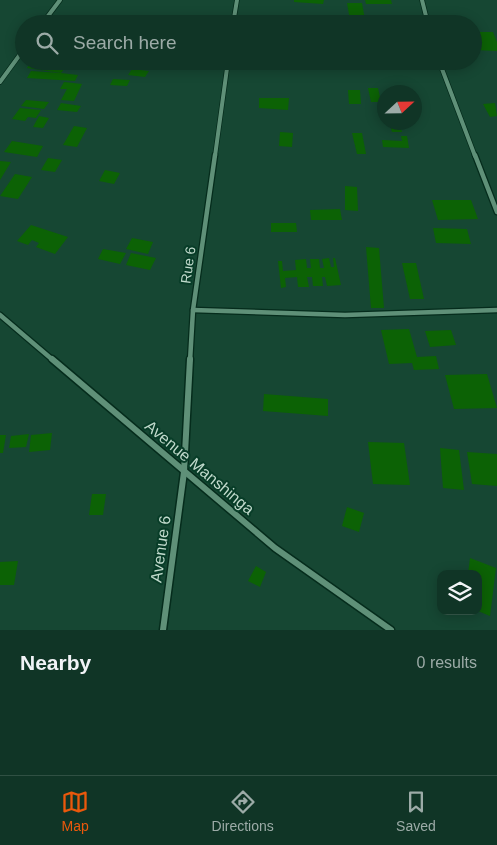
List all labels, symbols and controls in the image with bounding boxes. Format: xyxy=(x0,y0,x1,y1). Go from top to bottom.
search box xyxy=(15,15,482,70)
icon: search xyxy=(33,29,61,57)
text: Search here xyxy=(73,32,177,53)
north arrow xyxy=(377,85,422,130)
street label: Rue 6 xyxy=(177,245,199,285)
street label: Avenue Manshinga xyxy=(142,417,258,518)
street label: Avenue 6 xyxy=(147,514,174,584)
map controls xyxy=(437,570,482,615)
button: layers xyxy=(437,570,482,615)
text: Nearby xyxy=(20,651,91,674)
text: 0 results xyxy=(417,654,477,671)
tab: Map xyxy=(61,788,89,834)
tab: Directions xyxy=(212,788,274,834)
tab: Saved xyxy=(396,788,436,834)

